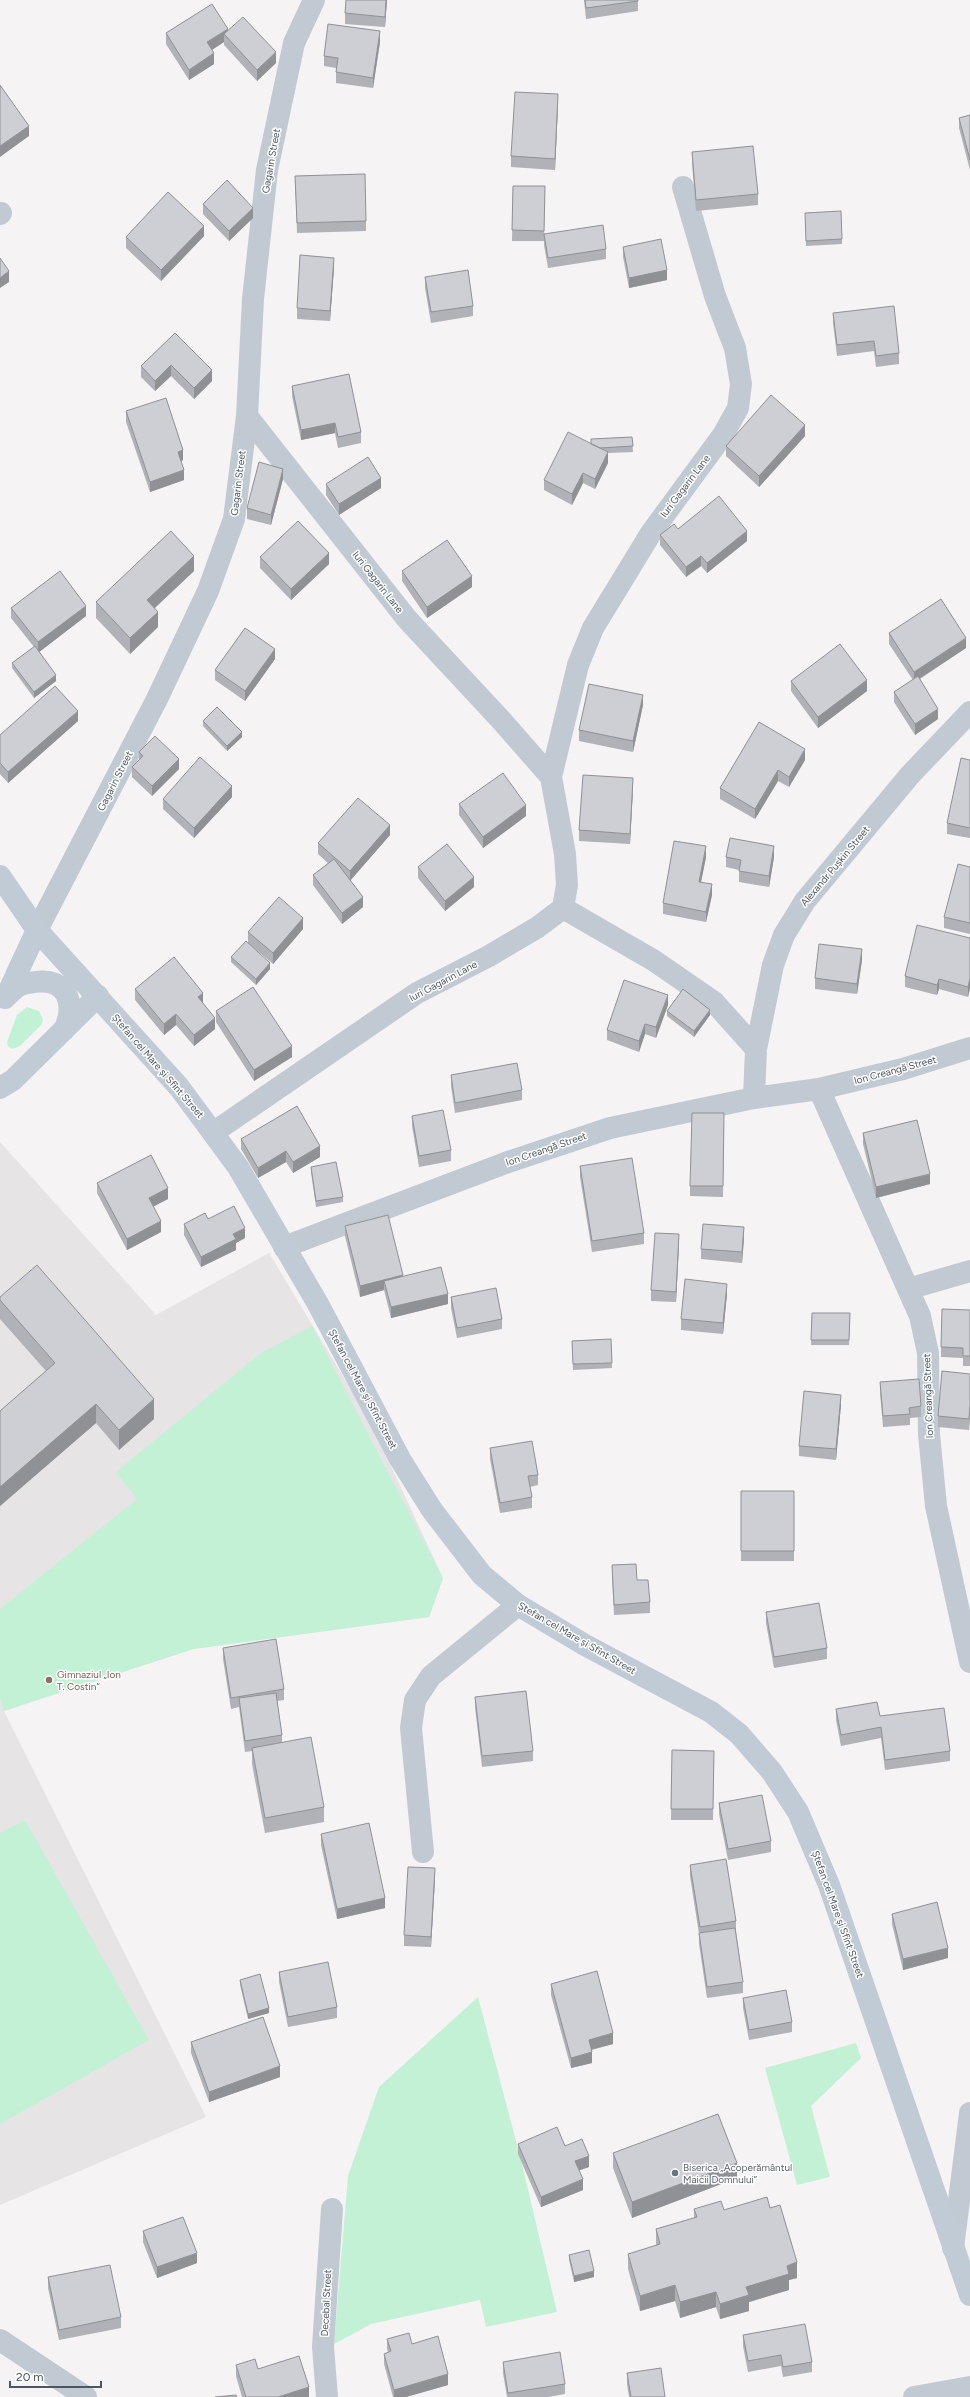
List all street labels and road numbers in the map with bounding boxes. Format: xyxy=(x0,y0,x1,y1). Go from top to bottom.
street label: Gagarin Street xyxy=(259,127,283,194)
street label: Gagarin Street xyxy=(228,450,248,516)
street label: Iuri Gagarin Lane xyxy=(657,452,713,520)
street label: Iuri Gagarin Lane xyxy=(350,548,407,616)
street label: Gagarin Street xyxy=(94,749,136,813)
street label: Alexandr Pușkin Street xyxy=(798,823,872,909)
street label: Iuri Gagarin Lane xyxy=(407,957,480,1004)
street label: Ștefan cel Mare și Sfînt Street xyxy=(109,1011,207,1121)
street label: Ion Creangă Street xyxy=(852,1053,938,1087)
street label: Ion Creangă Street xyxy=(504,1129,588,1169)
street label: Ștefan cel Mare și Sfînt Street xyxy=(326,1327,400,1451)
street label: Ion Creangă Street xyxy=(920,1353,936,1439)
street label: Ștefan cel Mare și Sfînt Street xyxy=(516,1599,638,1677)
street label: Ștefan cel Mare și Sfînt Street xyxy=(809,1849,867,1979)
street label: Decebal Street xyxy=(318,2269,334,2337)

